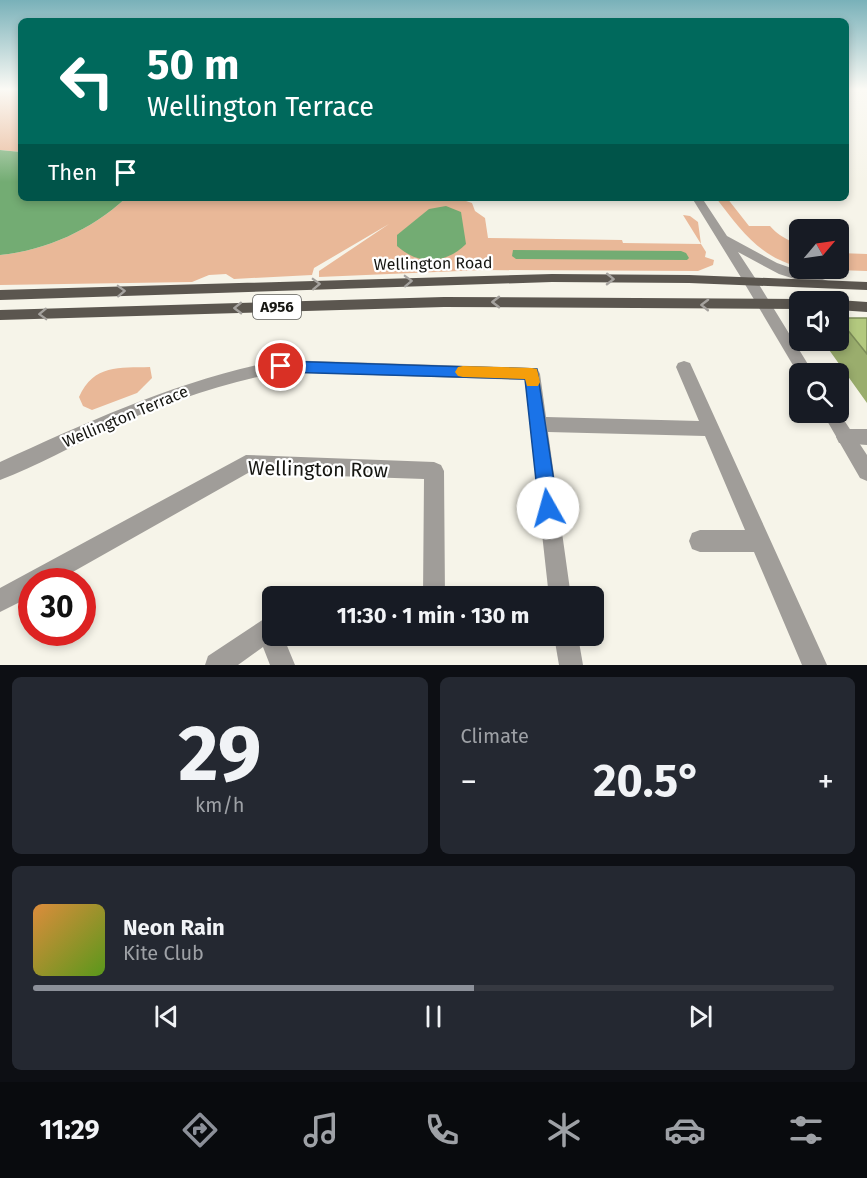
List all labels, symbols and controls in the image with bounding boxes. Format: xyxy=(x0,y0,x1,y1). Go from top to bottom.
text: 50 m xyxy=(147,40,240,90)
icon: left xyxy=(48,42,126,120)
text: Wellington Terrace xyxy=(147,91,374,123)
icon: arrive xyxy=(109,156,142,189)
text: Then xyxy=(48,159,97,186)
north arrow xyxy=(789,219,849,279)
map controls xyxy=(789,219,849,423)
street label: Wellington Road xyxy=(373,253,493,274)
one-way arrow xyxy=(606,273,615,285)
one-way arrow xyxy=(404,275,413,288)
one-way arrow xyxy=(312,278,321,290)
one-way arrow xyxy=(117,285,126,297)
button: sound xyxy=(789,291,849,351)
road number: A956 xyxy=(253,295,301,319)
one-way arrow xyxy=(491,296,500,308)
one-way arrow xyxy=(701,299,710,311)
one-way arrow xyxy=(233,302,242,314)
one-way arrow xyxy=(38,307,47,320)
pin xyxy=(255,340,306,391)
icon: arrive xyxy=(264,349,297,382)
button: search xyxy=(789,363,849,423)
street label: Wellington Terrace xyxy=(60,381,191,451)
street label: Wellington Row xyxy=(248,456,388,482)
position arrow xyxy=(516,476,580,540)
speed limit sign: 30 xyxy=(18,568,96,646)
text: 11:30 · 1 min · 130 m xyxy=(337,602,529,629)
text: 29 xyxy=(178,707,261,801)
text: Climate xyxy=(461,724,529,748)
text: 20.5° xyxy=(593,754,701,808)
text: − xyxy=(461,762,477,802)
text: + xyxy=(818,762,834,802)
text: km/h xyxy=(195,793,245,817)
text: Neon Rain xyxy=(123,914,225,941)
text: Kite Club xyxy=(123,941,204,965)
icon: previous xyxy=(150,1000,183,1033)
icon: pause xyxy=(417,1000,450,1033)
icon: next xyxy=(684,1000,717,1033)
icon: directions xyxy=(179,1109,221,1151)
icon: music xyxy=(300,1109,342,1151)
icon: phone xyxy=(421,1109,463,1151)
icon: climate xyxy=(543,1109,585,1151)
icon: car xyxy=(664,1109,706,1151)
icon: filters xyxy=(785,1109,827,1151)
text: 11:29 xyxy=(40,1114,100,1146)

